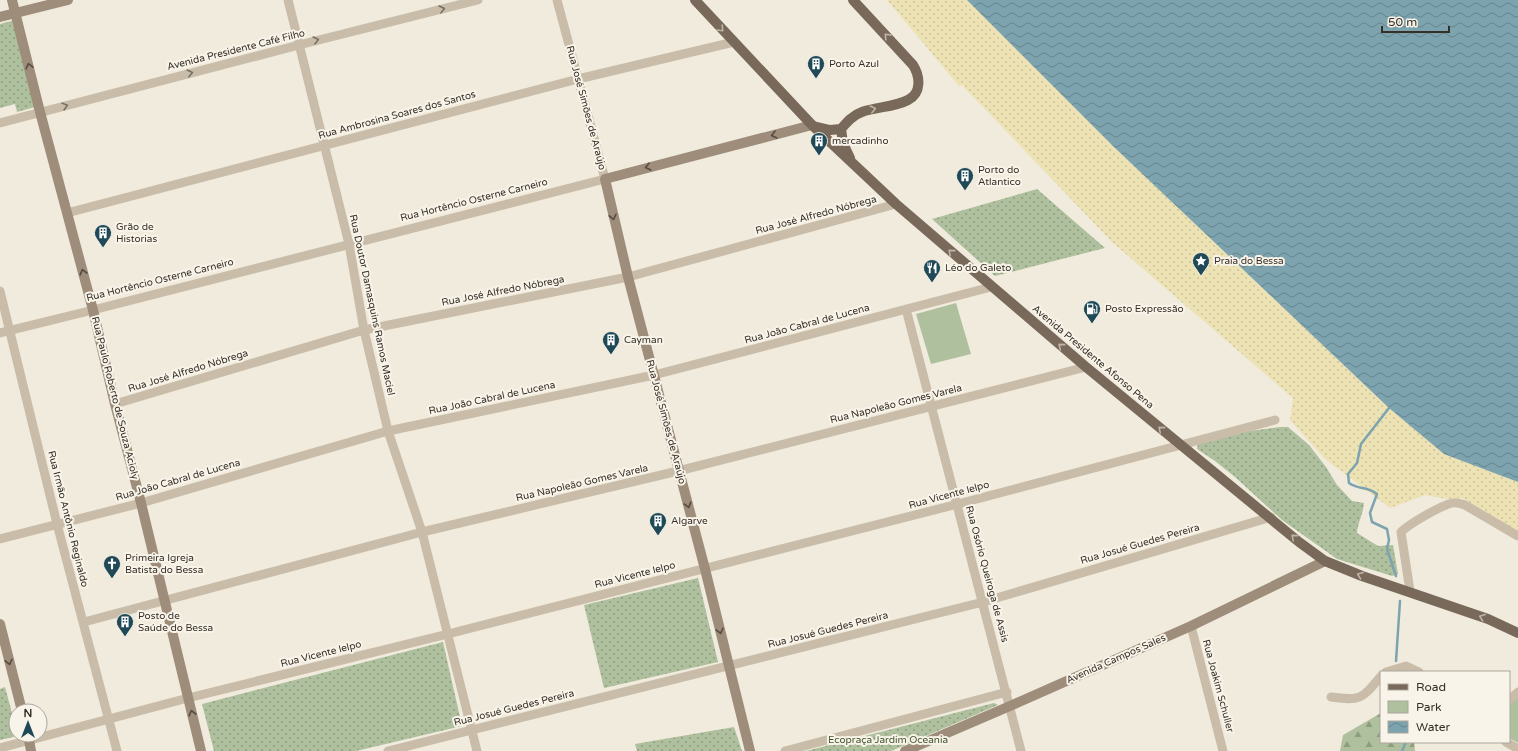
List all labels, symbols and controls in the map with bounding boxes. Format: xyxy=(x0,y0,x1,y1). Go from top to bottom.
one-way arrow xyxy=(439,5,446,14)
scale bar xyxy=(1382,8,1449,34)
text: 50 m xyxy=(1388,15,1417,29)
one-way arrow xyxy=(717,24,724,31)
street label: Avenida Presidente Café Filho xyxy=(166,27,306,73)
one-way arrow xyxy=(884,33,891,41)
one-way arrow xyxy=(313,37,320,45)
street label: Rua José Simões de Araújo xyxy=(564,45,608,171)
building icon: Porto Azul xyxy=(806,54,826,79)
place label: Porto Azul xyxy=(829,58,879,70)
one-way arrow xyxy=(25,62,33,69)
one-way arrow xyxy=(187,69,194,77)
street label: Rua Ambrosina Soares dos Santos xyxy=(317,88,477,142)
one-way arrow xyxy=(61,102,68,111)
one-way arrow xyxy=(870,106,876,114)
one-way arrow xyxy=(771,130,778,139)
building icon: mercadinho xyxy=(809,131,829,156)
place label: mercadinho xyxy=(832,135,889,147)
one-way arrow xyxy=(645,163,651,171)
place label: Porto do Atlantico xyxy=(978,164,1021,188)
building icon: Porto do Atlantico xyxy=(955,166,975,191)
street label: Rua Hortêncio Osterne Carneiro xyxy=(399,176,549,224)
street label: Rua José Alfredo Nóbrega xyxy=(754,193,878,237)
street label: Rua Doutor Damasquins Ramos Maciel xyxy=(347,213,397,397)
one-way arrow xyxy=(609,213,617,220)
place label: Grão de Historias xyxy=(116,221,157,245)
building icon: Grão de Historias xyxy=(93,223,113,248)
one-way arrow xyxy=(949,250,956,257)
place icon: Praia do Bessa xyxy=(1191,251,1211,276)
place label: Praia do Bessa xyxy=(1214,255,1284,267)
street label: Rua Hortêncio Osterne Carneiro xyxy=(85,256,235,304)
restaurant icon: Léo do Galeto xyxy=(922,258,942,283)
place label: Léo do Galeto xyxy=(945,262,1011,274)
one-way arrow xyxy=(79,269,88,276)
street label: Rua José Alfredo Nóbrega xyxy=(441,273,565,309)
fuel station icon: Posto Expressão xyxy=(1082,299,1102,324)
street label: Rua João Cabral de Lucena xyxy=(743,302,871,346)
street label: Avenida Presidente Afonso Pena xyxy=(1030,303,1156,411)
place label: Posto Expressão xyxy=(1105,303,1184,315)
street label: Rua Paulo Roberto de Souza Acioly xyxy=(89,315,141,481)
building icon: Cayman xyxy=(601,330,621,355)
place label: Cayman xyxy=(624,334,663,346)
one-way arrow xyxy=(1058,343,1065,350)
street label: Rua José Alfredo Nóbrega xyxy=(127,347,249,395)
street label: Rua José Simões de Araújo xyxy=(644,359,688,485)
street label: Rua João Cabral de Lucena xyxy=(428,379,556,417)
street label: Rua Napoleão Gomes Varela xyxy=(829,382,963,426)
one-way arrow xyxy=(1158,426,1165,433)
street label: Rua Irmão Antônio Reginaldo xyxy=(45,450,91,588)
street label: Rua João Cabral de Lucena xyxy=(114,456,242,504)
street label: Rua Napoleão Gomes Varela xyxy=(515,462,649,504)
street label: Rua Vicente Ielpo xyxy=(907,478,991,512)
one-way arrow xyxy=(683,502,691,508)
street label: Rua Osório Queiroga de Assis xyxy=(963,504,1011,644)
building icon: Algarve xyxy=(648,511,668,536)
place label: Algarve xyxy=(671,515,708,527)
street label: Rua Josué Guedes Pereira xyxy=(1079,521,1201,567)
one-way arrow xyxy=(1291,535,1299,542)
place label: Primeira Igreja Batista do Bessa xyxy=(125,552,203,576)
church icon: Primeira Igreja Batista do Bessa xyxy=(102,554,122,579)
street label: Rua Vicente Ielpo xyxy=(593,559,677,591)
one-way arrow xyxy=(1356,571,1363,579)
street label: Rua Josué Guedes Pereira xyxy=(767,609,889,651)
place label: Posto de Saúde do Bessa xyxy=(138,610,213,634)
building icon: Posto de Saúde do Bessa xyxy=(115,612,135,637)
one-way arrow xyxy=(1479,614,1486,622)
one-way arrow xyxy=(715,627,724,634)
street label: Avenida Campos Sales xyxy=(1065,632,1168,686)
street label: Rua Vicente Ielpo xyxy=(279,638,363,670)
street label: Rua Joakim Schuller xyxy=(1200,638,1236,734)
one-way arrow xyxy=(5,659,13,665)
legend xyxy=(1380,671,1510,743)
text: Road xyxy=(1416,680,1446,694)
street label: Rua Josué Guedes Pereira xyxy=(453,687,575,729)
text: Park xyxy=(1416,700,1442,714)
north arrow xyxy=(8,703,48,743)
text: N xyxy=(24,707,32,720)
one-way arrow xyxy=(188,710,196,716)
text: Water xyxy=(1416,720,1451,734)
park label: Ecopraça Jardim Oceania xyxy=(828,734,948,746)

